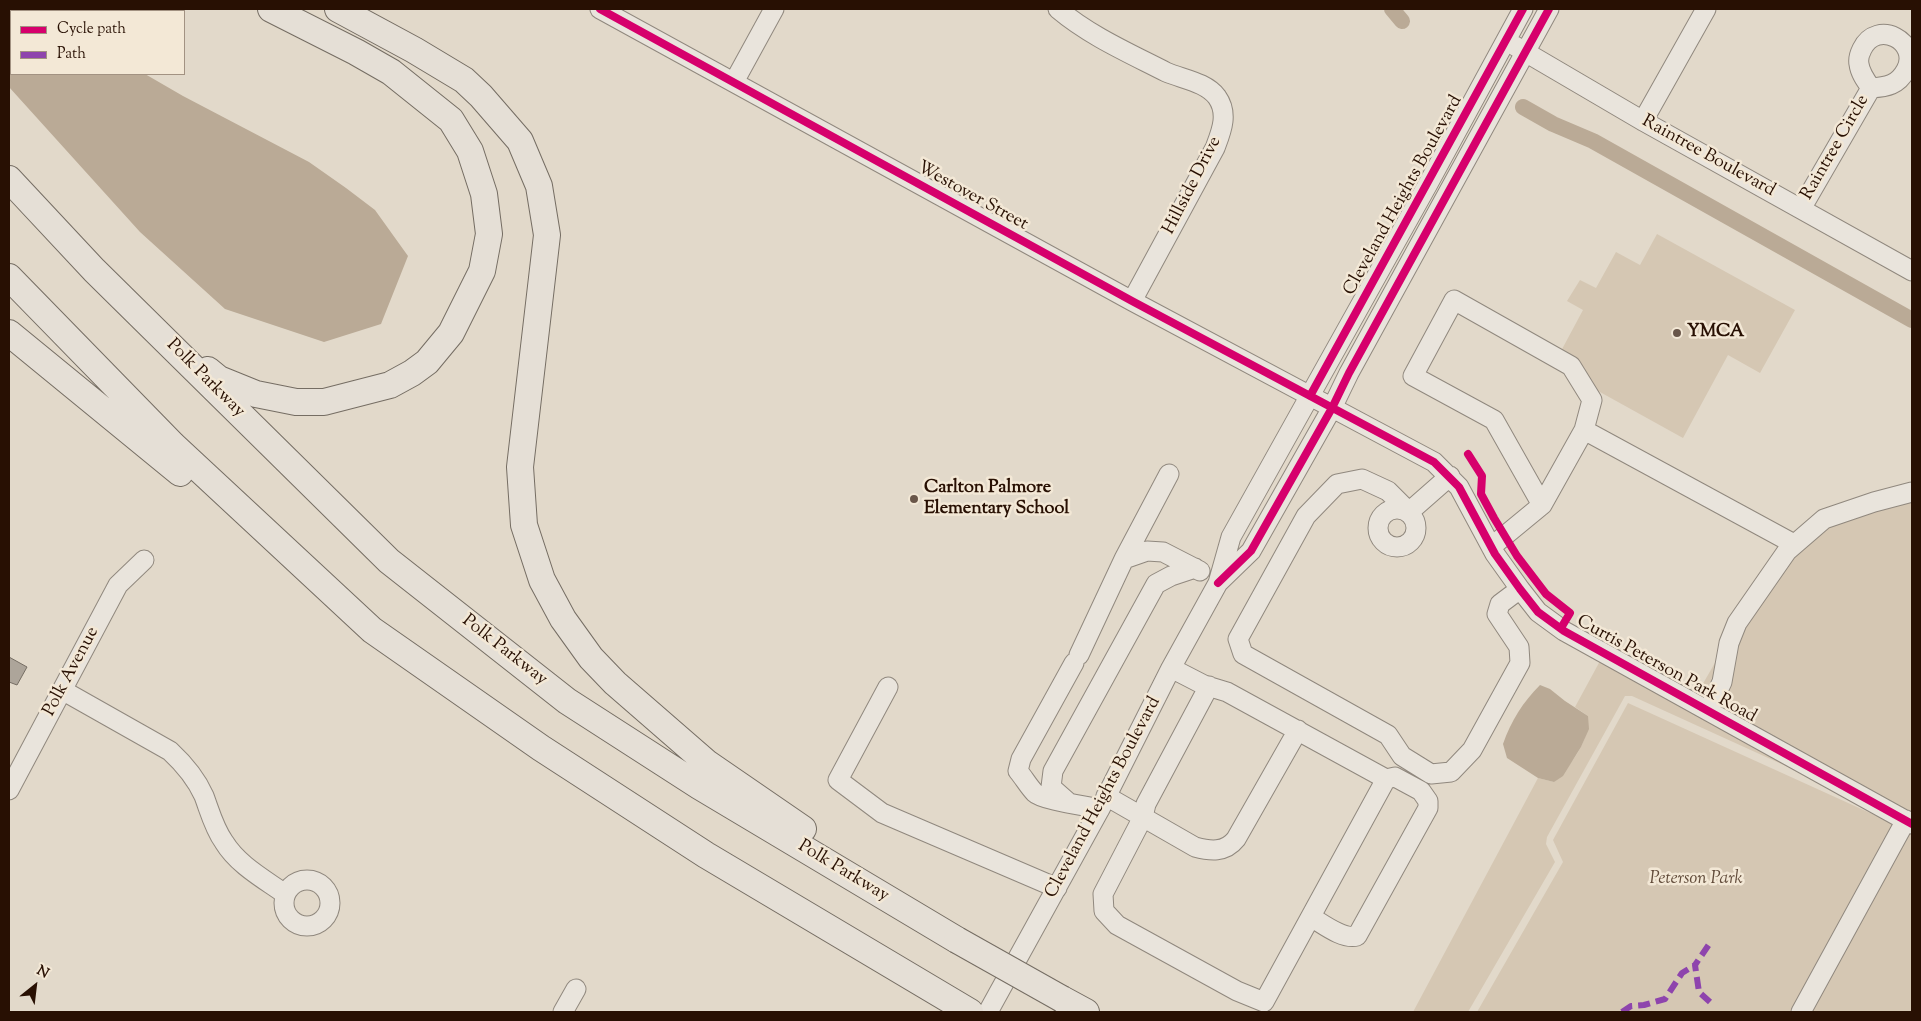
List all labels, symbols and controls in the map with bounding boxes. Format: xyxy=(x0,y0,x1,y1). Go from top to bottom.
legend xyxy=(10,10,185,75)
text: Cycle path xyxy=(57,19,126,40)
text: Path xyxy=(57,44,86,65)
street label: Cleveland Heights Boulevard xyxy=(1340,92,1468,300)
street label: Raintree Circle xyxy=(1797,92,1875,204)
street label: Raintree Boulevard xyxy=(1638,111,1778,203)
street label: Hillside Drive xyxy=(1159,133,1227,239)
street label: Westover Street xyxy=(913,158,1031,236)
place label: YMCA xyxy=(1687,322,1744,344)
marker: YMCA xyxy=(1671,327,1683,339)
street label: Polk Parkway xyxy=(161,335,249,423)
place label: Carlton Palmore Elementary School xyxy=(924,478,1069,520)
marker: Carlton Palmore Elementary School xyxy=(908,493,920,505)
street label: Polk Parkway xyxy=(457,611,551,691)
street label: Curtis Peterson Park Road xyxy=(1572,611,1760,729)
street label: Polk Avenue xyxy=(39,624,105,720)
street label: Cleveland Heights Boulevard xyxy=(1042,693,1166,903)
street label: Polk Parkway xyxy=(793,836,893,908)
park label: Peterson Park xyxy=(1649,869,1743,891)
north arrow xyxy=(10,961,60,1011)
text: N xyxy=(33,961,52,984)

